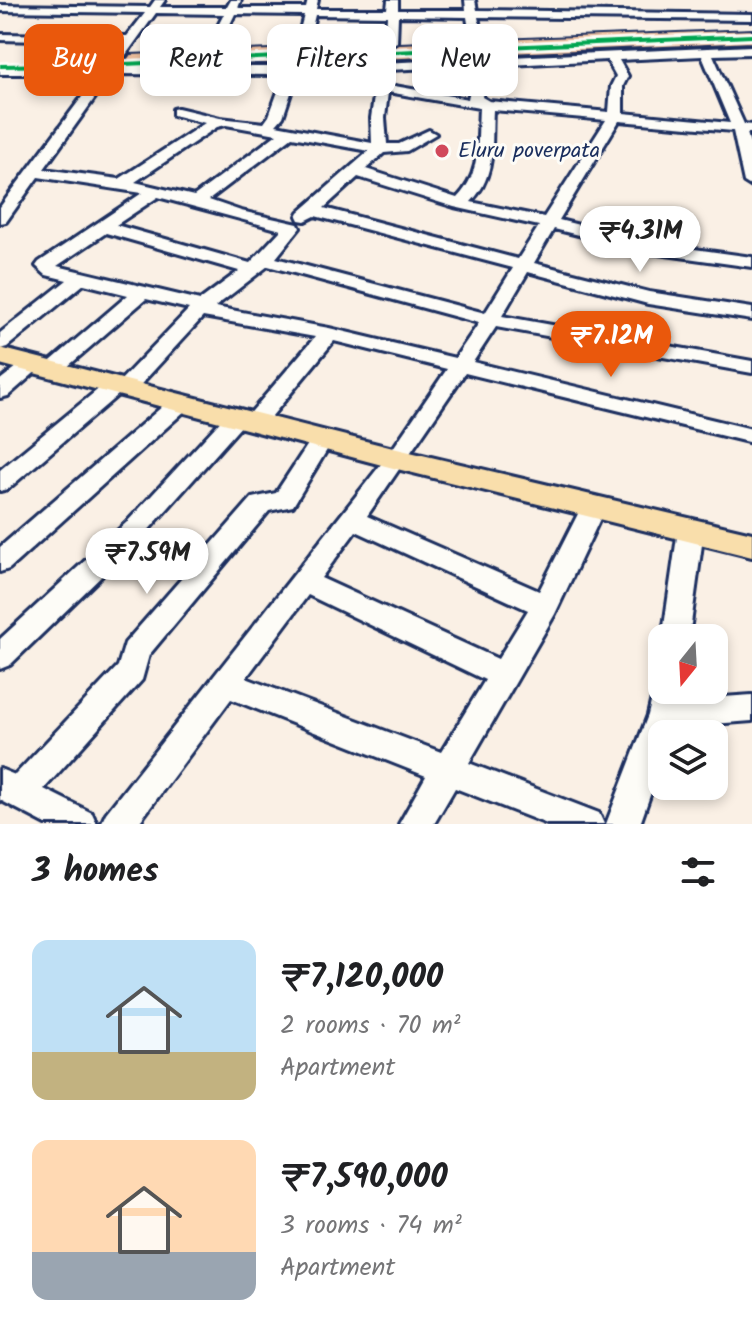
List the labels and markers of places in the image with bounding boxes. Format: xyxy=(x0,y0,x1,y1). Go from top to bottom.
place label: Eluru poverpata xyxy=(458,134,600,169)
marker: Eluru poverpata xyxy=(433,142,451,160)
pin: ₹4.31M xyxy=(575,206,705,274)
pin: ₹7.12M xyxy=(546,311,676,379)
pin: ₹7.59M xyxy=(82,528,212,596)

